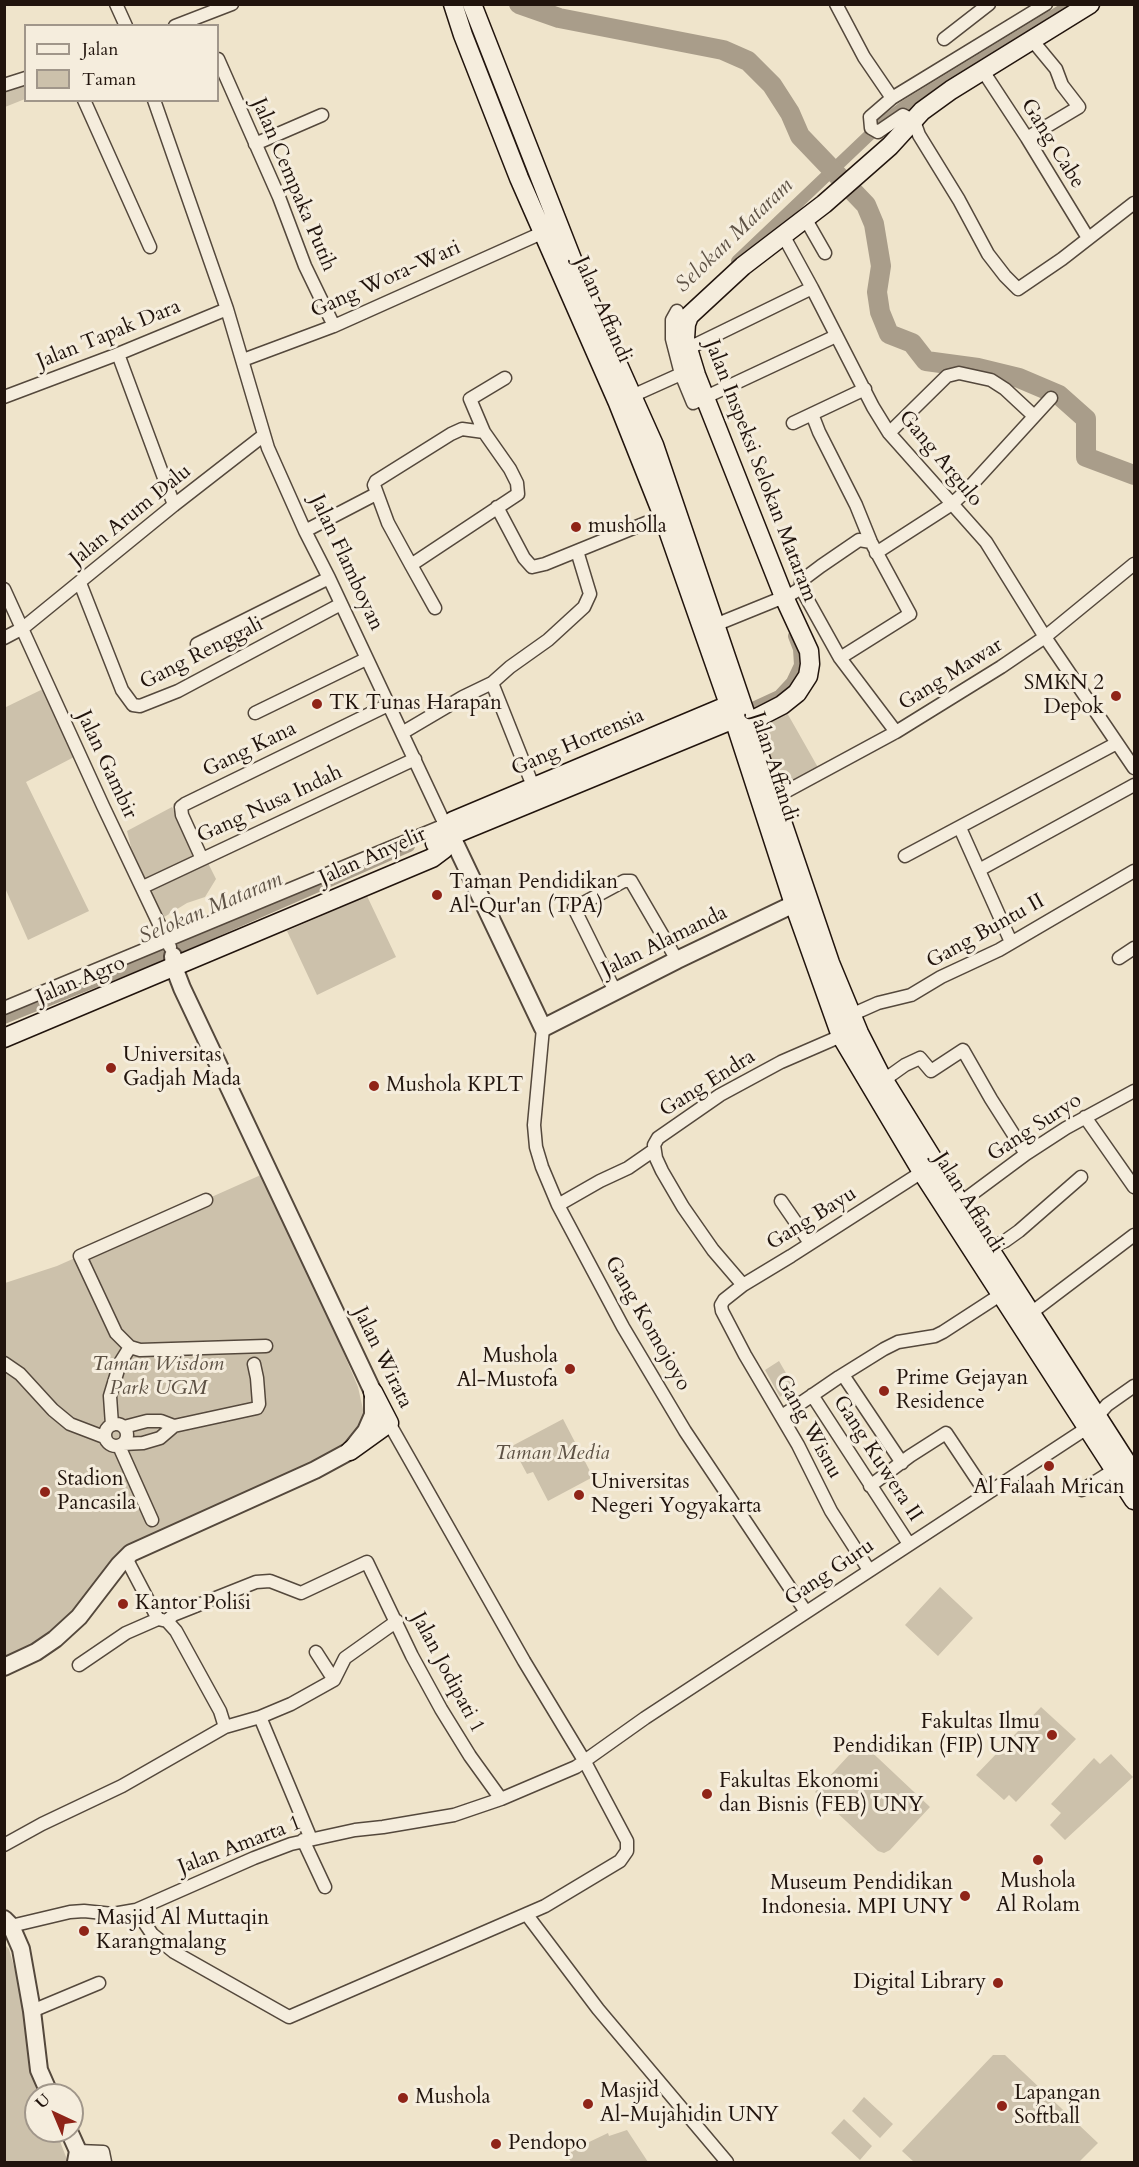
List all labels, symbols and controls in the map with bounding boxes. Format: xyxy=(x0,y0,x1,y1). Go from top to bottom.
legend xyxy=(24,24,219,102)
text: Jalan xyxy=(82,37,118,62)
text: Taman xyxy=(82,67,136,92)
street label: Jalan Cempaka Putih xyxy=(245,95,341,275)
street label: Gang Cabe xyxy=(1015,95,1089,193)
water label: Selokan Mataram xyxy=(671,173,799,299)
street label: Gang Wora-Wari xyxy=(307,236,465,324)
street label: Jalan Affandi xyxy=(567,253,637,367)
street label: Jalan Tapak Dara xyxy=(34,295,184,375)
street label: Jalan Inspeksi Selokan Mataram xyxy=(698,336,822,606)
street label: Gang Argulo xyxy=(893,406,987,512)
street label: Jalan Arum Dalu xyxy=(65,459,197,573)
street label: Jalan Flamboyan xyxy=(304,491,388,635)
place label: musholla xyxy=(588,514,667,540)
marker: musholla xyxy=(569,520,583,534)
street label: Gang Renggali xyxy=(136,612,268,696)
street label: Gang Mawar xyxy=(895,633,1007,717)
place label: SMKN 2 Depok xyxy=(1024,671,1104,721)
marker: SMKN 2 Depok xyxy=(1109,689,1123,703)
place label: TK Tunas Harapan xyxy=(329,691,502,717)
marker: TK Tunas Harapan xyxy=(310,697,324,711)
street label: Gang Hortensia xyxy=(508,704,648,782)
street label: Jalan Gambir xyxy=(70,707,142,823)
street label: Jalan Affandi xyxy=(743,709,803,825)
street label: Gang Kana xyxy=(199,717,301,783)
street label: Gang Nusa Indah xyxy=(193,760,347,850)
street label: Jalan Anyelir xyxy=(316,822,430,892)
water label: Selokan Mataram xyxy=(135,867,287,951)
place label: Taman Pendidikan Al-Qur'an (TPA) xyxy=(449,870,618,920)
marker: Taman Pendidikan Al-Qur'an (TPA) xyxy=(430,888,444,902)
street label: Gang Buntu II xyxy=(923,889,1049,975)
street label: Jalan Alamanda xyxy=(598,901,732,983)
street label: Jalan Agro xyxy=(33,951,129,1011)
place label: Universitas Gadjah Mada xyxy=(123,1043,241,1093)
street label: Gang Endra xyxy=(656,1045,760,1123)
marker: Universitas Gadjah Mada xyxy=(104,1061,118,1075)
place label: Mushola KPLT xyxy=(386,1073,523,1099)
marker: Mushola KPLT xyxy=(367,1079,381,1093)
street label: Gang Suryo xyxy=(983,1088,1087,1168)
street label: Jalan Affandi xyxy=(927,1148,1009,1258)
street label: Gang Bayu xyxy=(762,1182,862,1256)
street label: Gang Komojoyo xyxy=(598,1252,696,1396)
street label: Jalan Wirata xyxy=(347,1303,417,1413)
place label: Mushola Al-Mustofa xyxy=(457,1344,558,1394)
park label: Taman Wisdom Park UGM xyxy=(92,1352,224,1402)
marker: Mushola Al-Mustofa xyxy=(563,1362,577,1376)
place label: Prime Gejayan Residence xyxy=(896,1366,1028,1416)
street label: Gang Wisnu xyxy=(769,1371,847,1483)
marker: Prime Gejayan Residence xyxy=(877,1384,891,1398)
street label: Gang Kuwera II xyxy=(827,1391,927,1527)
park label: Taman Media xyxy=(494,1441,610,1467)
marker: Al Falaah Mrican xyxy=(1042,1459,1056,1473)
place label: Stadion Pancasila xyxy=(57,1467,136,1517)
place label: Universitas Negeri Yogyakarta xyxy=(591,1470,762,1520)
place label: Al Falaah Mrican xyxy=(973,1475,1125,1501)
marker: Stadion Pancasila xyxy=(38,1485,52,1499)
marker: Universitas Negeri Yogyakarta xyxy=(572,1488,586,1502)
street label: Gang Guru xyxy=(781,1534,879,1612)
place label: Kantor Polisi xyxy=(135,1591,251,1617)
marker: Kantor Polisi xyxy=(116,1597,130,1611)
street label: Jalan Jodipati 1 xyxy=(405,1608,489,1738)
place label: Fakultas Ilmu Pendidikan (FIP) UNY xyxy=(833,1710,1040,1760)
marker: Fakultas Ilmu Pendidikan (FIP) UNY xyxy=(1045,1728,1059,1742)
place label: Fakultas Ekonomi dan Bisnis (FEB) UNY xyxy=(719,1769,923,1819)
marker: Fakultas Ekonomi dan Bisnis (FEB) UNY xyxy=(700,1787,714,1801)
street label: Jalan Amarta 1 xyxy=(175,1811,305,1881)
marker: Mushola Al Rolam xyxy=(1031,1853,1045,1867)
place label: Mushola Al Rolam xyxy=(996,1869,1080,1919)
place label: Museum Pendidikan Indonesia. MPI UNY xyxy=(761,1871,953,1921)
marker: Museum Pendidikan Indonesia. MPI UNY xyxy=(958,1889,972,1903)
place label: Masjid Al Muttaqin Karangmalang xyxy=(96,1906,269,1956)
marker: Masjid Al Muttaqin Karangmalang xyxy=(77,1924,91,1938)
place label: Digital Library xyxy=(853,1970,986,1996)
marker: Digital Library xyxy=(991,1976,1005,1990)
place label: Masjid Al-Mujahidin UNY xyxy=(600,2079,779,2129)
place label: Lapangan Softball xyxy=(1014,2081,1101,2131)
north arrow xyxy=(24,2083,84,2143)
place label: Mushola xyxy=(415,2085,491,2111)
text: U xyxy=(31,2089,55,2114)
marker: Mushola xyxy=(396,2091,410,2105)
marker: Masjid Al-Mujahidin UNY xyxy=(581,2097,595,2111)
marker: Lapangan Softball xyxy=(995,2099,1009,2113)
place label: Pendopo xyxy=(508,2131,587,2157)
marker: Pendopo xyxy=(489,2137,503,2151)

